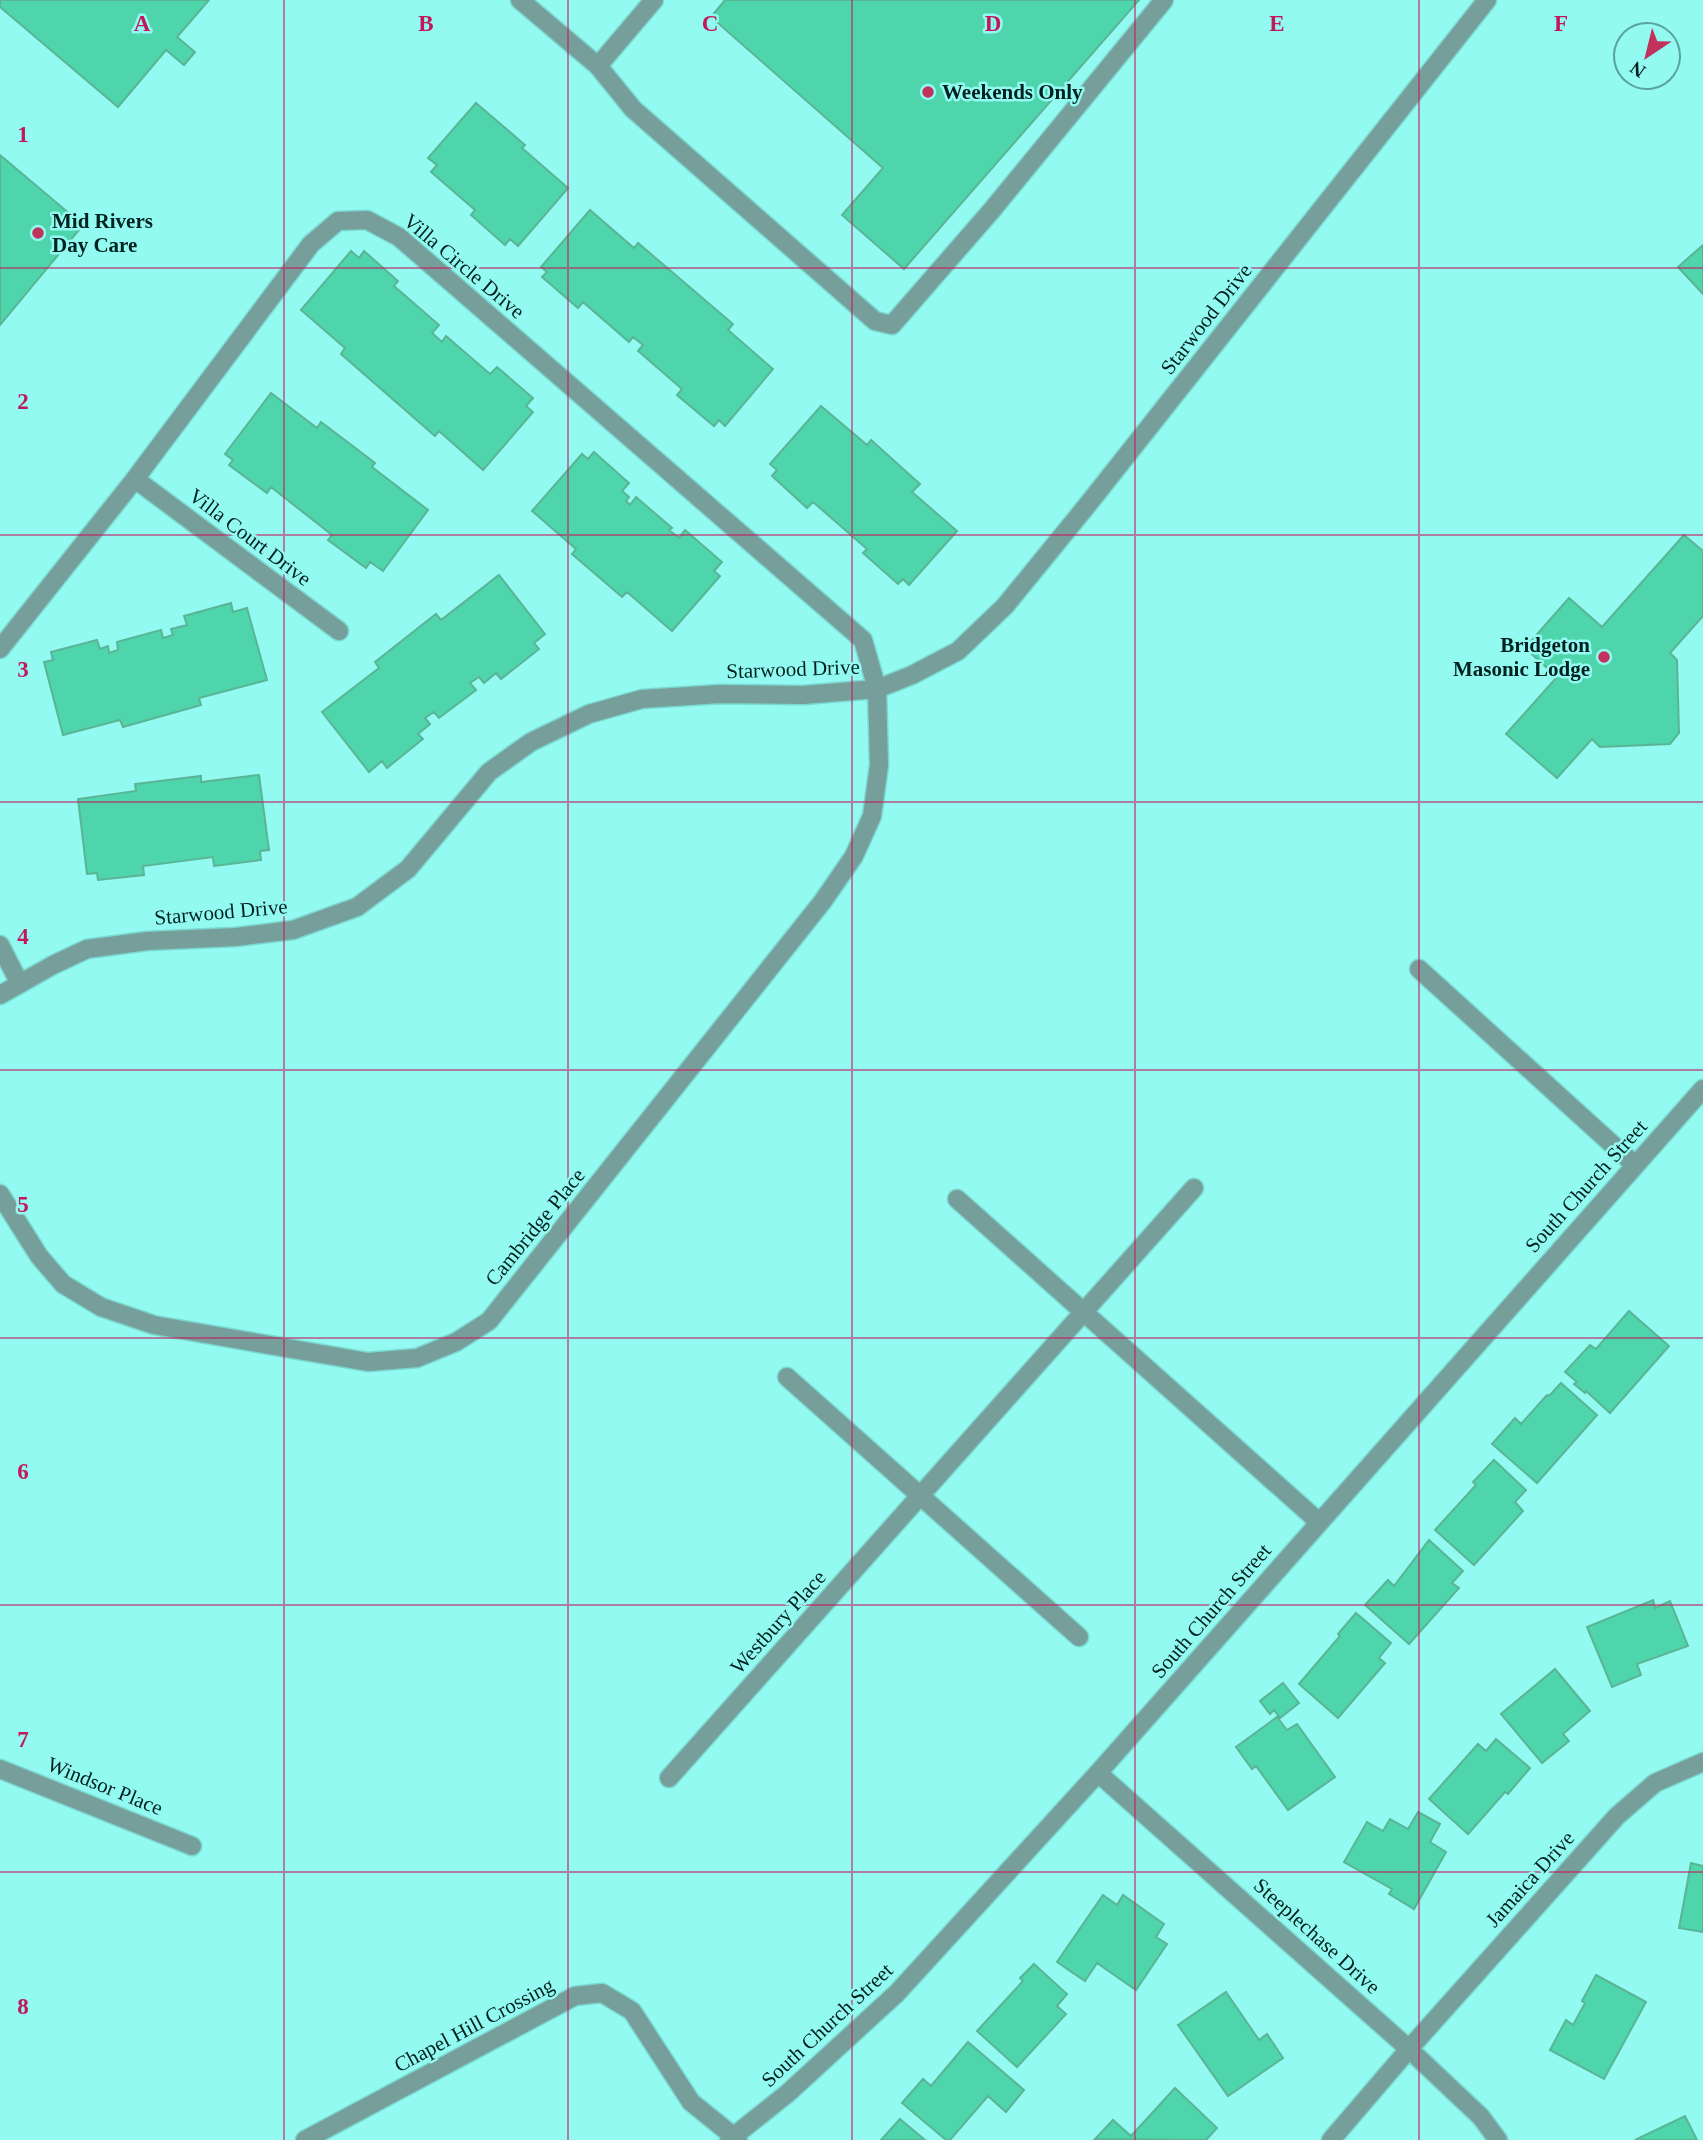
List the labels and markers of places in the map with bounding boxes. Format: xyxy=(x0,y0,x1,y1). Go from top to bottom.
place label: Weekends Only xyxy=(942,80,1083,104)
marker: Weekends Only xyxy=(920,84,936,100)
place label: Mid Rivers Day Care xyxy=(52,209,153,257)
marker: Mid Rivers Day Care xyxy=(30,225,46,241)
place label: Bridgeton Masonic Lodge xyxy=(1453,633,1590,681)
marker: Bridgeton Masonic Lodge xyxy=(1596,649,1612,665)

